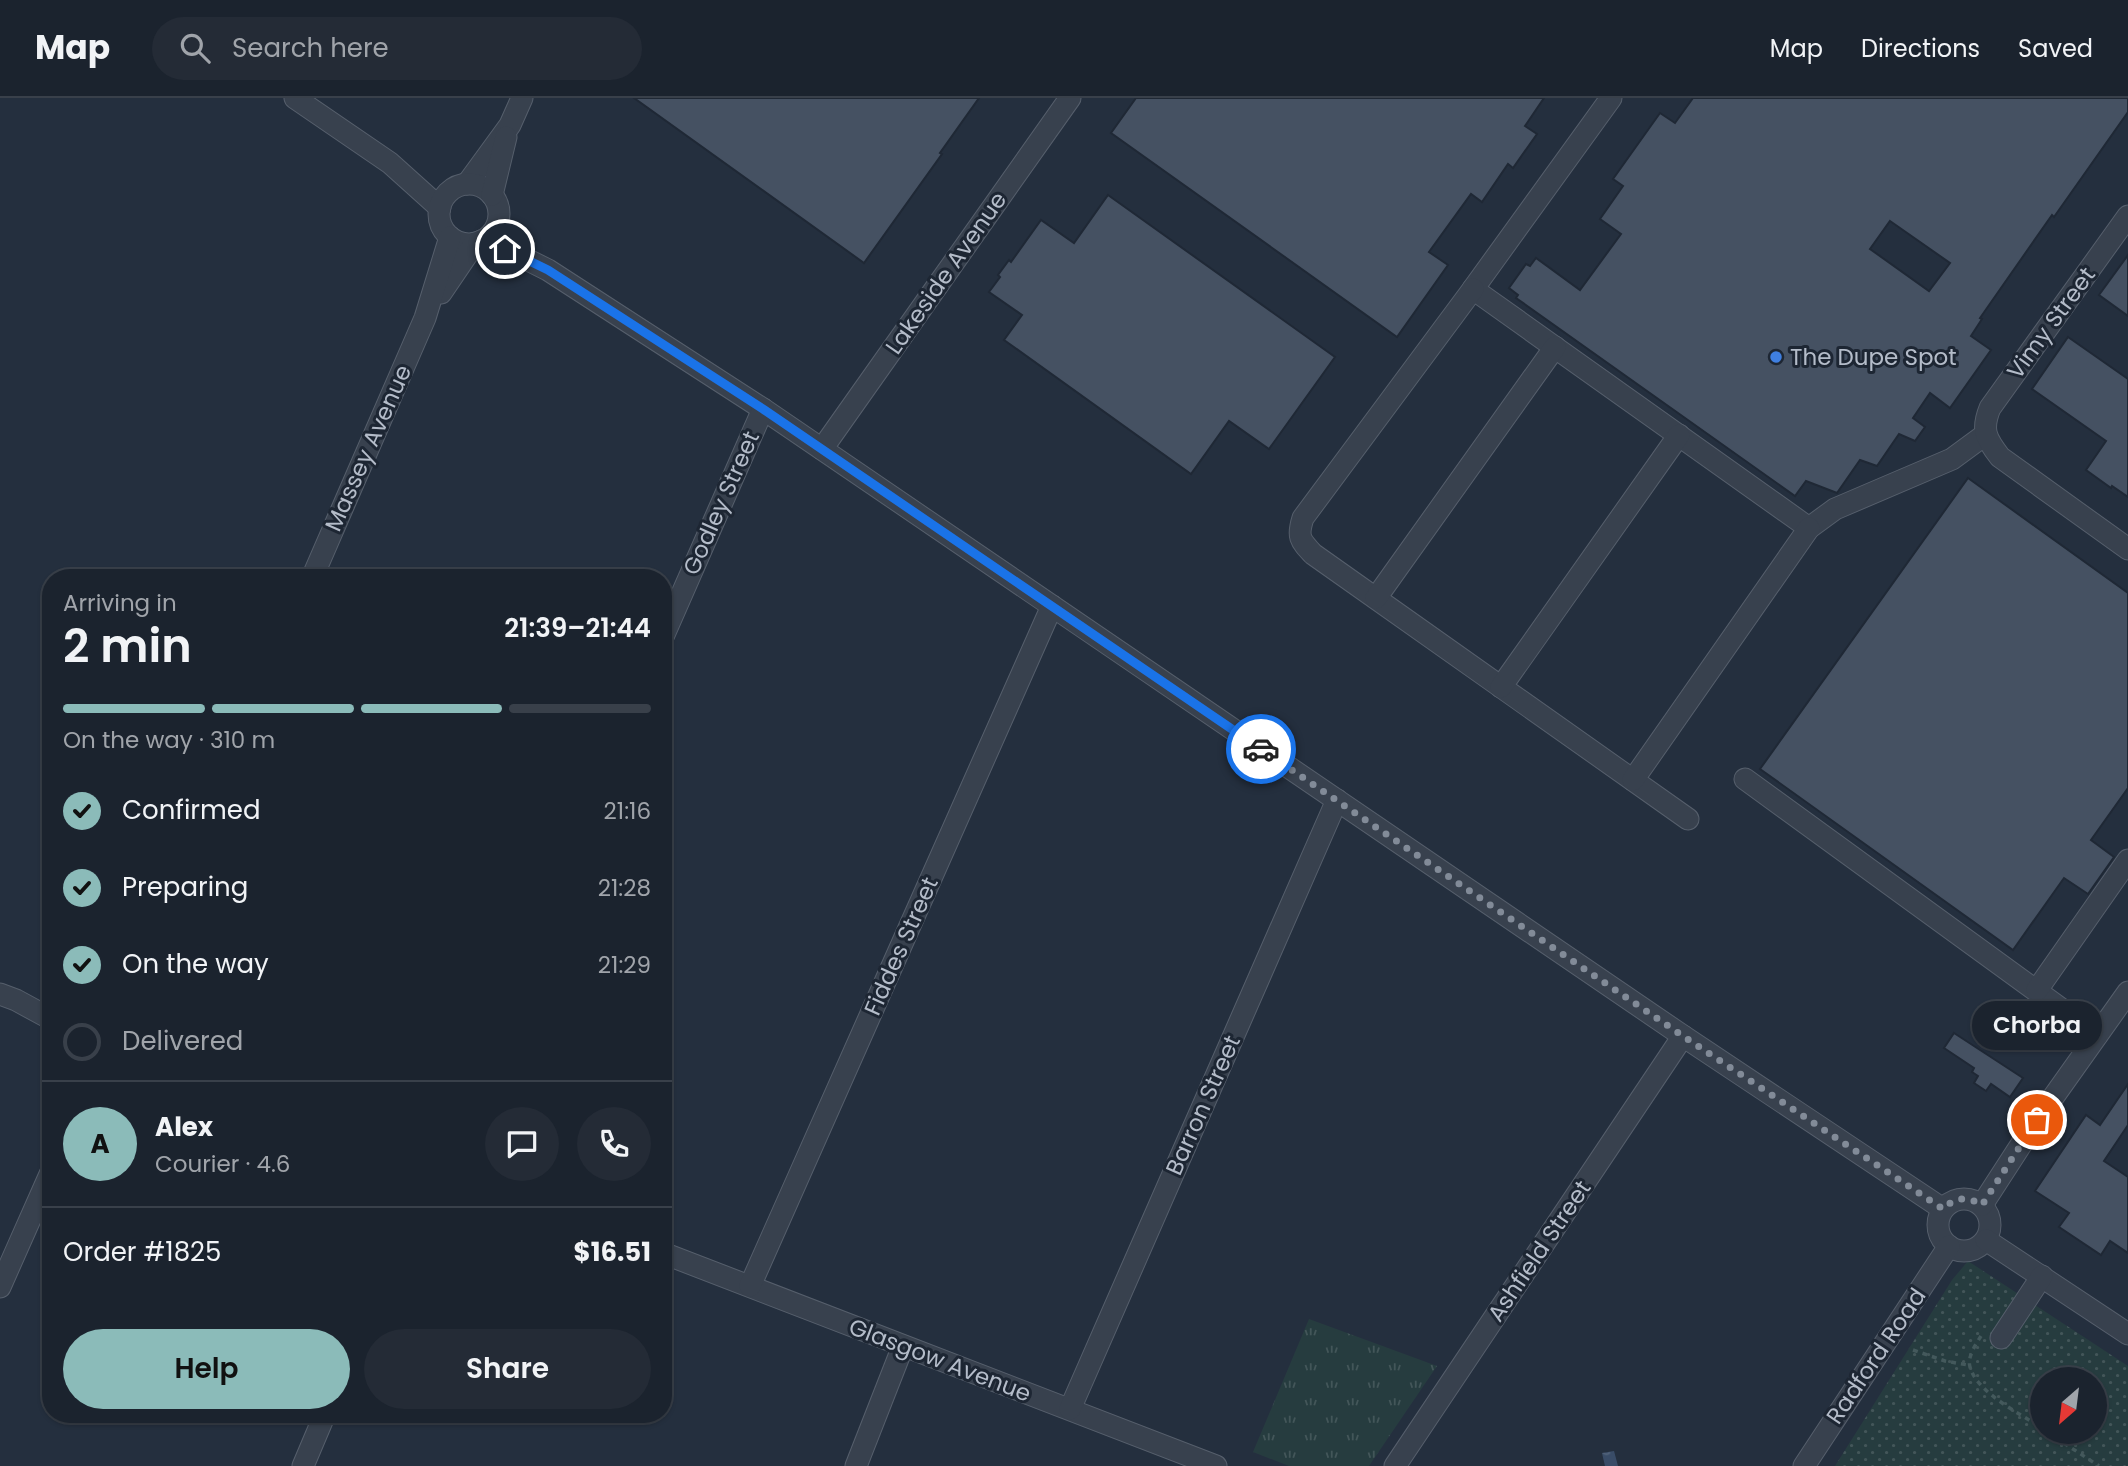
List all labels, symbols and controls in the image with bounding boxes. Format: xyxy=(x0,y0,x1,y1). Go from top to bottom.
search box xyxy=(152,17,642,80)
text: Map xyxy=(35,24,110,71)
icon: search xyxy=(176,29,214,67)
text: Search here xyxy=(232,30,389,66)
text: Map xyxy=(1770,32,1823,65)
text: Directions xyxy=(1861,32,1980,65)
text: Saved xyxy=(2018,32,2093,65)
street label: Lakeside Avenue xyxy=(878,185,1014,361)
pin xyxy=(475,219,535,279)
icon: home xyxy=(486,230,524,268)
street label: Vimy Street xyxy=(1999,260,2103,386)
place label: The Dupe Spot xyxy=(1790,341,1957,373)
marker: The Dupe Spot xyxy=(1768,349,1784,365)
street label: Massey Avenue xyxy=(317,360,419,536)
street label: Godley Street xyxy=(675,426,767,580)
text: Arriving in xyxy=(63,587,177,619)
text: 21:39–21:44 xyxy=(504,610,651,646)
text: 2 min xyxy=(63,614,192,678)
courier xyxy=(1226,714,1296,784)
text: On the way · 310 m xyxy=(63,724,275,756)
icon: car xyxy=(1242,730,1280,768)
icon: check xyxy=(63,792,101,830)
text: Confirmed xyxy=(122,792,260,828)
text: 21:16 xyxy=(604,795,651,827)
icon: check xyxy=(63,869,101,907)
text: Preparing xyxy=(122,869,248,905)
text: 21:28 xyxy=(598,872,651,904)
street label: Fiddes Street xyxy=(856,872,946,1020)
icon: check xyxy=(63,946,101,984)
text: On the way xyxy=(122,946,269,982)
text: 21:29 xyxy=(598,949,651,981)
callout: Chorba xyxy=(1972,1001,2102,1050)
text: Chorba xyxy=(1993,1009,2081,1041)
text: Delivered xyxy=(122,1023,243,1059)
street label: Barron Street xyxy=(1158,1030,1248,1180)
pin xyxy=(2007,1090,2067,1150)
icon: bag xyxy=(2018,1101,2056,1139)
button: chat xyxy=(485,1107,559,1181)
button: phone xyxy=(577,1107,651,1181)
text: Alex xyxy=(155,1109,213,1145)
text: A xyxy=(90,1126,110,1162)
text: Courier · 4.6 xyxy=(155,1148,290,1180)
street label: Ashfield Street xyxy=(1480,1174,1598,1328)
text: Order #1825 xyxy=(63,1234,221,1270)
text: $16.51 xyxy=(574,1234,651,1270)
street label: Radford Road xyxy=(1819,1282,1933,1430)
street label: Glasgow Avenue xyxy=(844,1311,1036,1409)
button: Help xyxy=(63,1329,350,1409)
button: Share xyxy=(364,1329,651,1409)
north arrow xyxy=(2030,1367,2107,1444)
map controls xyxy=(2030,1367,2107,1444)

